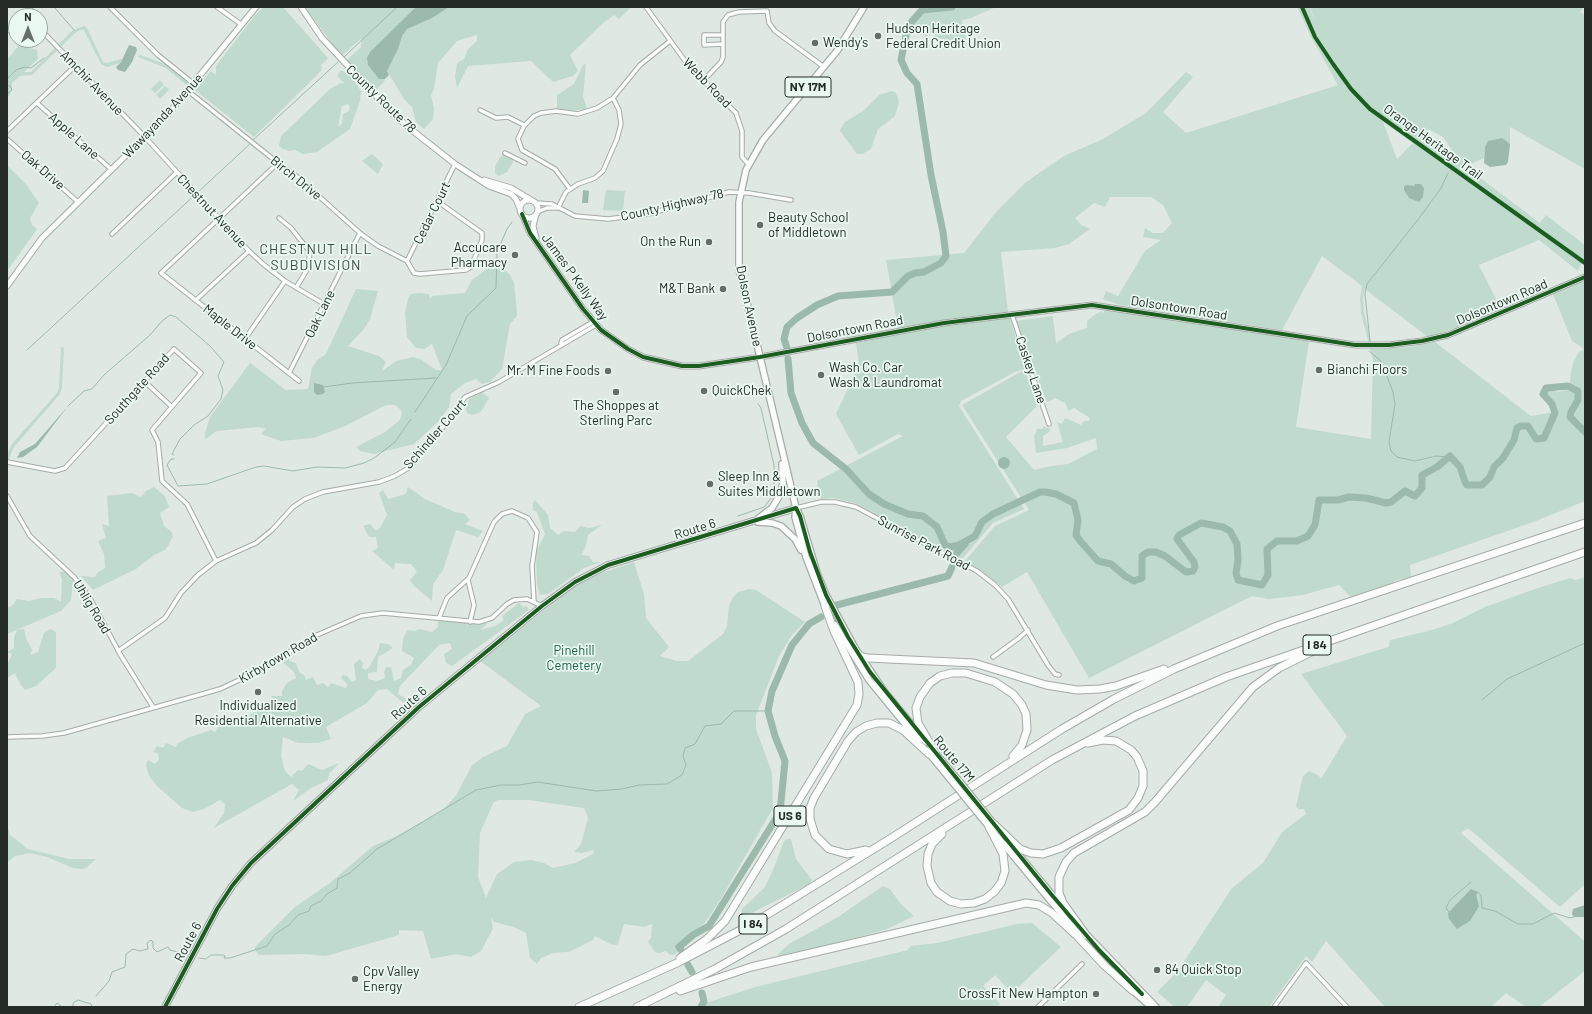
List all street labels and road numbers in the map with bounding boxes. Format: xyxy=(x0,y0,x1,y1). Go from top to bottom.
street label: Amchir Avenue xyxy=(57,47,127,119)
street label: Webb Road xyxy=(679,55,735,111)
street label: County Route 78 xyxy=(343,62,419,136)
street label: Wawayanda Avenue xyxy=(120,70,206,162)
road number: NY 17M xyxy=(785,77,831,97)
street label: Orange Heritage Trail xyxy=(1380,101,1486,183)
street label: Apple Lane xyxy=(46,109,102,163)
street label: Oak Drive xyxy=(18,147,68,193)
street label: Birch Drive xyxy=(267,153,325,203)
street label: Chestnut Avenue xyxy=(174,171,250,251)
street label: Cedar Court xyxy=(410,179,454,247)
street label: County Highway 78 xyxy=(619,186,725,224)
street label: James P Kelly Way xyxy=(538,231,612,323)
street label: Dolson Avenue xyxy=(733,264,765,348)
street label: Dolsontown Road xyxy=(1454,276,1550,328)
street label: Oak Lane xyxy=(302,287,338,341)
street label: Dolsontown Road xyxy=(1130,293,1228,323)
street label: Maple Drive xyxy=(200,301,260,353)
street label: Dolsontown Road xyxy=(806,312,904,346)
street label: Caskey Lane xyxy=(1012,334,1050,406)
street label: Southgate Road xyxy=(101,350,173,428)
street label: Schindler Court xyxy=(400,396,470,472)
street label: Sunrise Park Road xyxy=(875,512,973,574)
street label: Route 6 xyxy=(672,515,718,543)
street label: Uhlig Road xyxy=(70,577,114,637)
street label: Kirbytown Road xyxy=(236,629,320,687)
road number: I 84 xyxy=(1303,635,1331,655)
street label: Route 6 xyxy=(388,683,430,723)
street label: Route 17M xyxy=(930,733,978,785)
road number: US 6 xyxy=(774,806,806,826)
road number: I 84 xyxy=(739,914,767,934)
street label: Route 6 xyxy=(171,919,205,965)

